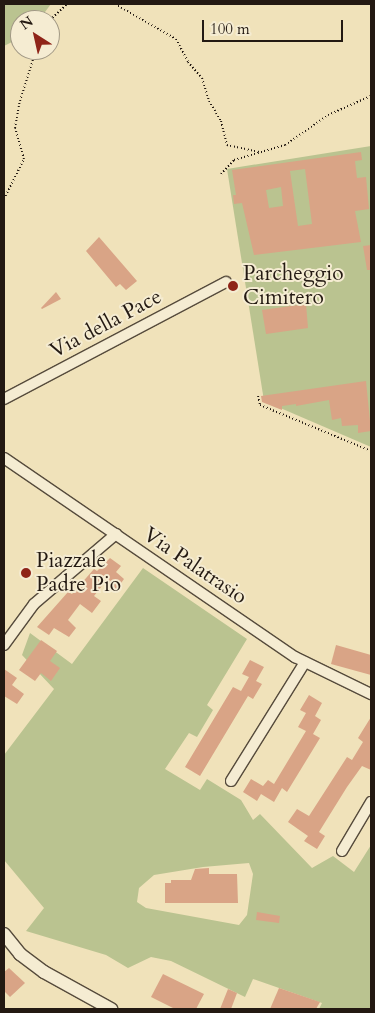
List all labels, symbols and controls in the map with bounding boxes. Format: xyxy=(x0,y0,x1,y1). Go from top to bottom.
north arrow xyxy=(10,10,60,60)
scale bar xyxy=(205,10,346,42)
text: N xyxy=(16,12,37,34)
text: 100 m xyxy=(210,19,250,39)
place label: Parcheggio Cimitero xyxy=(243,261,344,311)
marker: Parcheggio Cimitero xyxy=(227,280,239,292)
street label: Via della Pace xyxy=(46,284,166,364)
street label: Via Palatrasio xyxy=(138,522,252,610)
place label: Piazzale Padre Pio xyxy=(36,548,121,598)
marker: Piazzale Padre Pio xyxy=(20,567,32,579)

